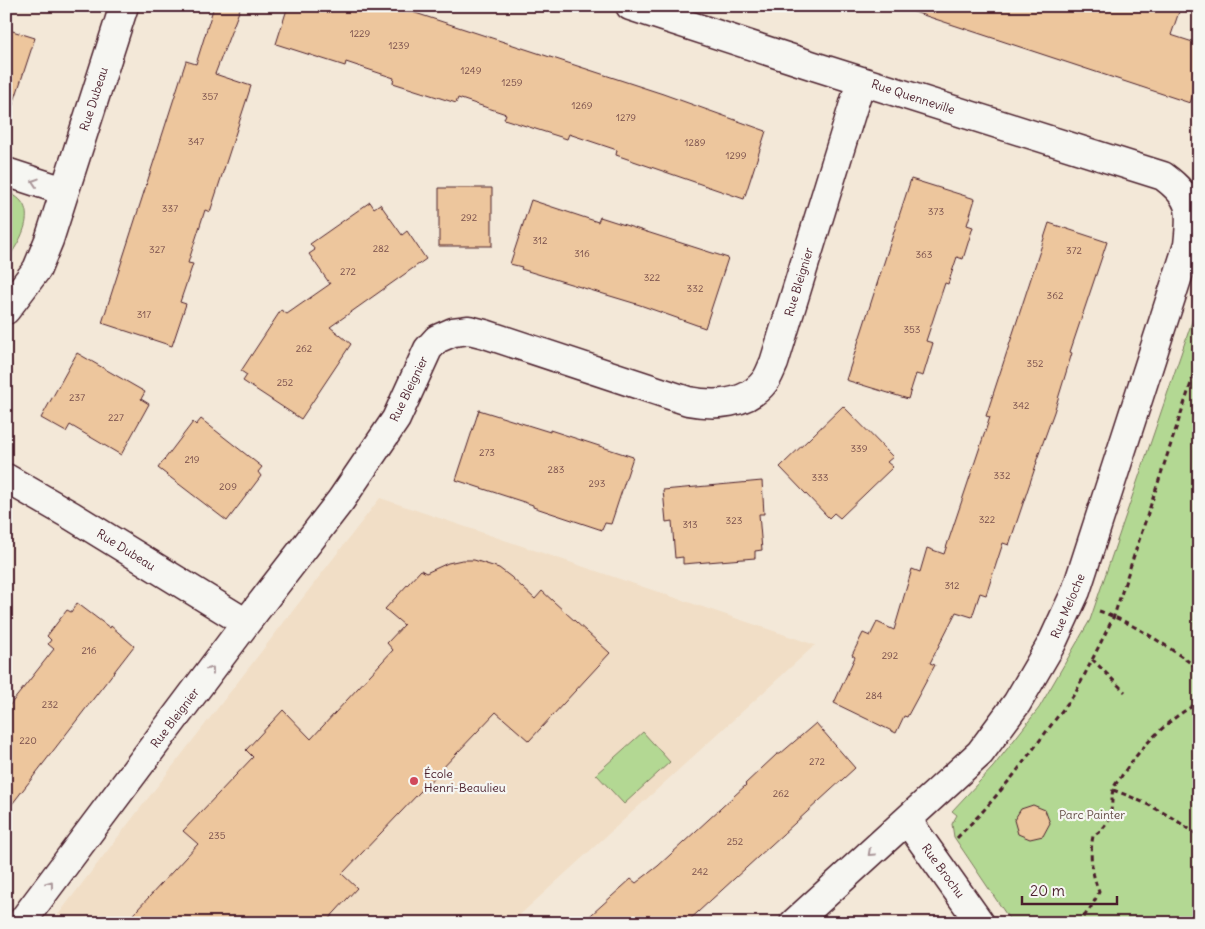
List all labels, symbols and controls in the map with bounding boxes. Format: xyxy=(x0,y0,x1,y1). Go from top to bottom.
house number: 1229 xyxy=(350,27,371,40)
house number: 1239 xyxy=(389,39,410,52)
house number: 1249 xyxy=(461,64,482,77)
street label: Rue Dubeau xyxy=(76,65,111,133)
house number: 1259 xyxy=(502,76,523,89)
street label: Rue Quenneville xyxy=(869,76,957,117)
house number: 357 xyxy=(202,90,218,103)
house number: 1269 xyxy=(572,99,593,112)
house number: 1279 xyxy=(616,111,636,124)
house number: 347 xyxy=(188,135,204,148)
house number: 1289 xyxy=(685,136,706,149)
house number: 1299 xyxy=(726,149,747,162)
one-way arrow xyxy=(32,177,40,187)
house number: 337 xyxy=(162,202,178,215)
house number: 373 xyxy=(928,205,944,218)
house number: 292 xyxy=(461,211,478,224)
house number: 312 xyxy=(532,234,548,247)
house number: 282 xyxy=(373,242,390,255)
house number: 327 xyxy=(149,243,165,256)
house number: 372 xyxy=(1066,244,1083,257)
street label: Rue Bleignier xyxy=(781,246,816,318)
house number: 316 xyxy=(574,247,590,260)
house number: 363 xyxy=(915,248,933,261)
house number: 272 xyxy=(340,265,356,278)
house number: 322 xyxy=(644,271,661,284)
house number: 332 xyxy=(687,282,704,295)
house number: 362 xyxy=(1047,289,1064,302)
house number: 317 xyxy=(137,308,151,321)
house number: 353 xyxy=(903,323,921,336)
house number: 262 xyxy=(296,342,313,355)
street label: Rue Bleignier xyxy=(386,353,431,424)
house number: 352 xyxy=(1027,357,1044,370)
house number: 252 xyxy=(277,376,294,389)
house number: 237 xyxy=(69,391,85,404)
house number: 342 xyxy=(1013,399,1030,412)
house number: 227 xyxy=(108,411,124,424)
house number: 339 xyxy=(850,442,868,455)
house number: 273 xyxy=(479,446,495,459)
house number: 219 xyxy=(184,453,200,466)
house number: 283 xyxy=(548,463,565,476)
house number: 332 xyxy=(994,469,1011,482)
house number: 333 xyxy=(811,471,829,484)
house number: 293 xyxy=(589,477,606,490)
house number: 209 xyxy=(219,480,237,493)
house number: 322 xyxy=(979,513,996,526)
house number: 323 xyxy=(726,514,743,527)
house number: 313 xyxy=(682,518,698,531)
street label: Rue Dubeau xyxy=(94,526,158,573)
street label: Rue Meloche xyxy=(1047,571,1088,640)
house number: 312 xyxy=(944,579,960,592)
house number: 216 xyxy=(81,644,97,657)
house number: 292 xyxy=(882,649,899,662)
one-way arrow xyxy=(205,667,213,676)
street label: Rue Bleignier xyxy=(147,685,202,751)
house number: 284 xyxy=(865,689,883,702)
house number: 232 xyxy=(42,698,59,711)
house number: 220 xyxy=(19,734,37,747)
house number: 272 xyxy=(809,755,825,768)
place label: École Henri-Beaulieu xyxy=(424,766,506,795)
marker: École Henri-Beaulieu xyxy=(408,775,420,787)
house number: 262 xyxy=(773,787,790,800)
park label: Parc Painter xyxy=(1059,807,1125,822)
house number: 235 xyxy=(209,829,226,842)
house number: 252 xyxy=(727,835,744,848)
street label: Rue Brochu xyxy=(919,841,968,901)
one-way arrow xyxy=(867,847,876,856)
house number: 242 xyxy=(692,865,709,878)
scale bar xyxy=(1022,874,1118,906)
one-way arrow xyxy=(45,881,53,890)
text: 20 m xyxy=(1030,881,1065,900)

